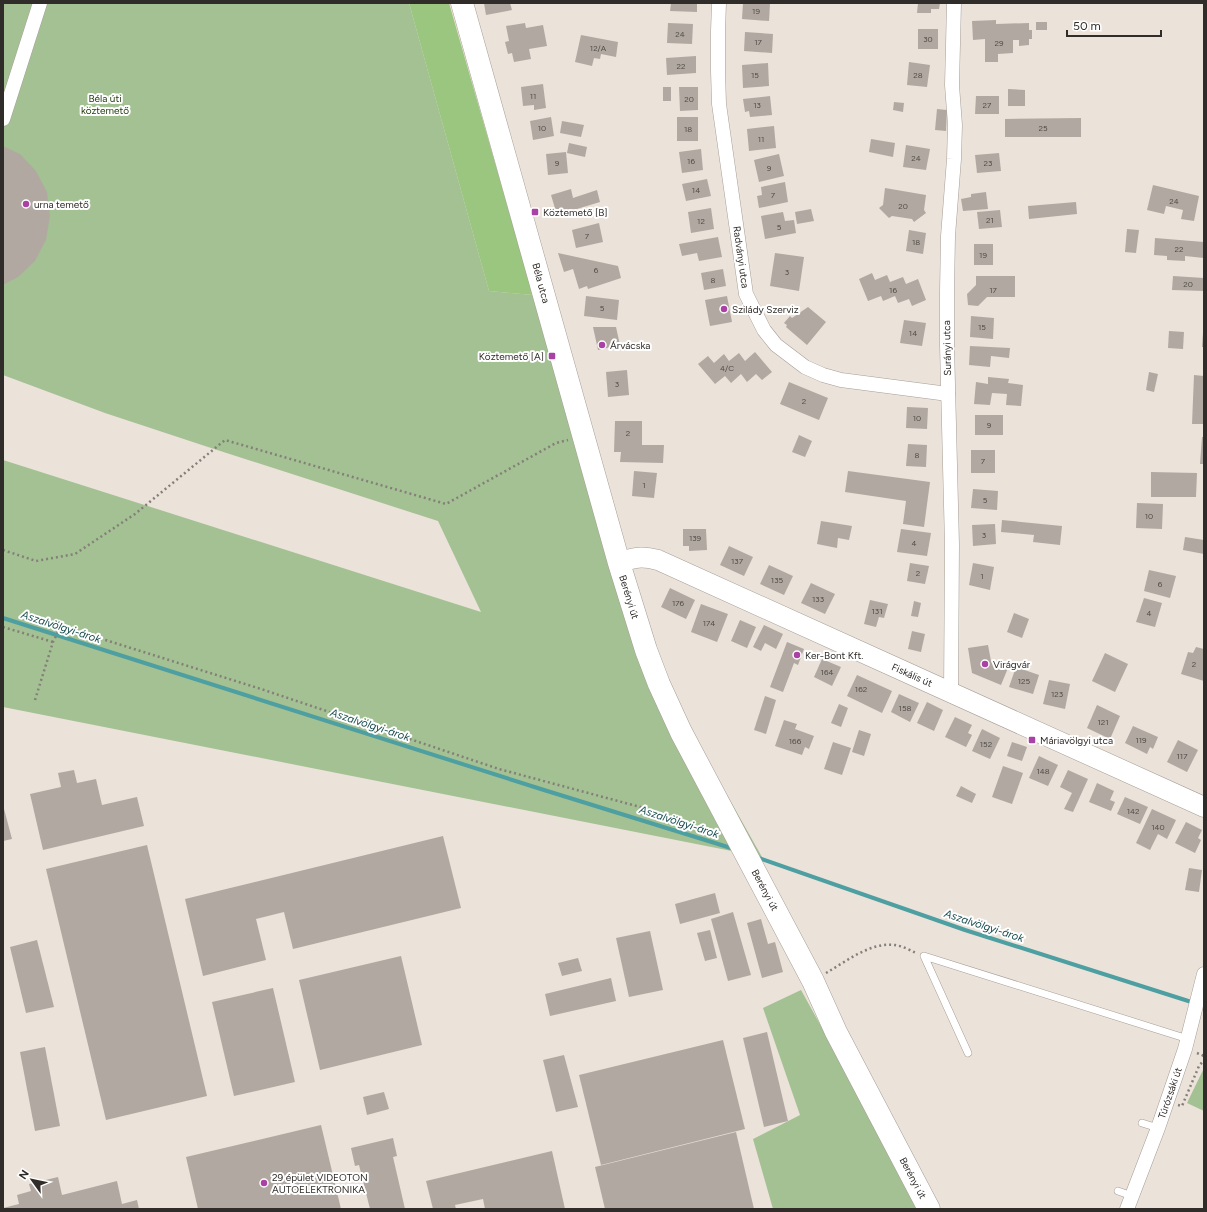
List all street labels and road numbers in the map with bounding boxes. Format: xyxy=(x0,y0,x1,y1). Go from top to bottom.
street label: Radványi utca xyxy=(730,225,752,289)
street label: Béla utca xyxy=(529,261,553,305)
street label: Surányi utca xyxy=(940,320,954,376)
street label: Berényi út xyxy=(616,573,642,621)
street label: Fiskális út xyxy=(890,660,935,690)
street label: Berényi út xyxy=(749,867,781,913)
street label: Túrózsáki út xyxy=(1155,1065,1185,1120)
street label: Berényi út xyxy=(897,1155,929,1201)

